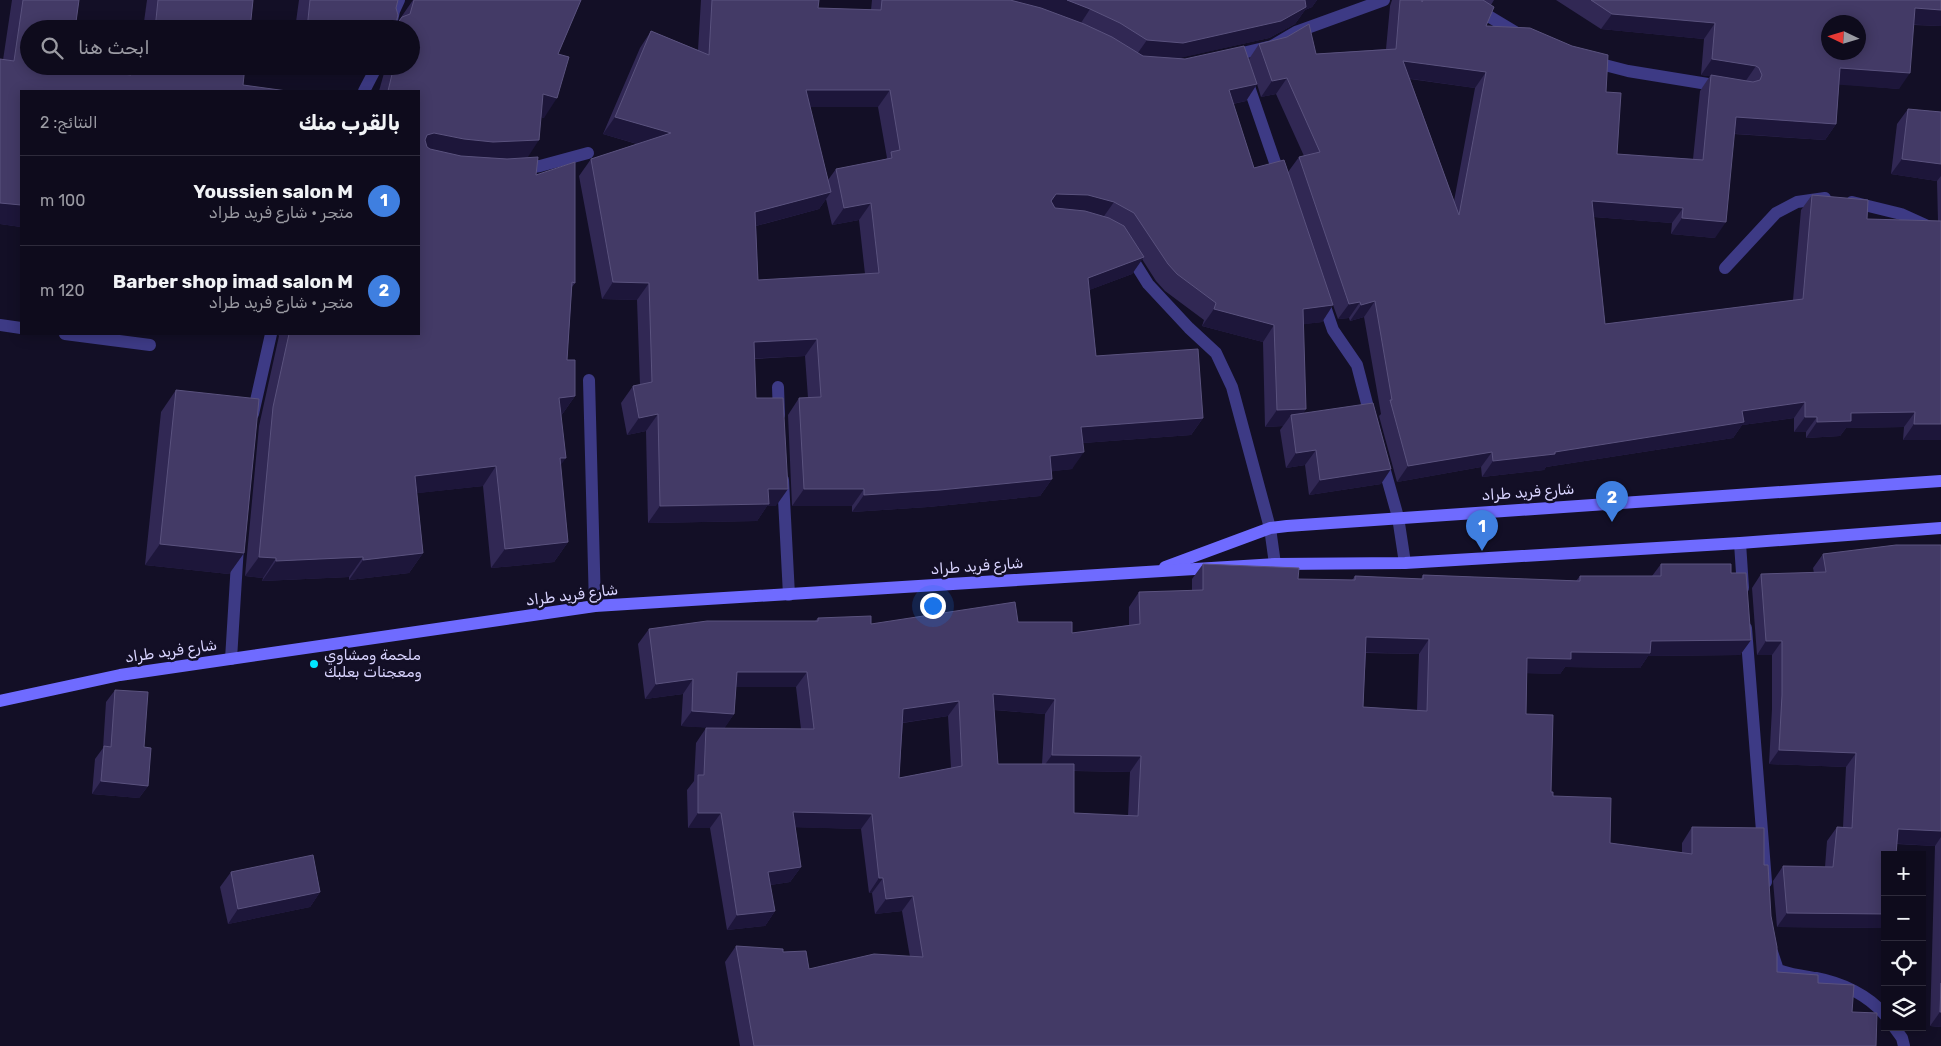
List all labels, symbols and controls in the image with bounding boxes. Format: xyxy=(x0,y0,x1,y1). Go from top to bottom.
north arrow xyxy=(1821,15,1866,60)
search box xyxy=(20,20,420,75)
icon: search xyxy=(38,34,66,62)
text: ابحث هنا xyxy=(78,36,150,59)
text: بالقرب منك xyxy=(299,110,400,135)
text: النتائج: 2 xyxy=(40,113,98,132)
text: Youssien salon M xyxy=(193,180,353,203)
text: 100 m xyxy=(40,191,85,210)
text: 1 xyxy=(380,191,388,210)
text: متجر · شارع فريد طراد xyxy=(209,203,353,222)
text: Barber shop imad salon M xyxy=(113,270,353,293)
text: 120 m xyxy=(40,281,85,300)
text: 2 xyxy=(379,281,389,300)
text: متجر · شارع فريد طراد xyxy=(209,293,353,312)
street label: شارع فريد طراد xyxy=(1481,480,1575,506)
pin: 2 xyxy=(1596,481,1628,522)
pin: 1 xyxy=(1466,510,1498,551)
street label: شارع فريد طراد xyxy=(930,554,1024,580)
street label: شارع فريد طراد xyxy=(525,580,619,612)
your location xyxy=(920,593,946,619)
street label: شارع فريد طراد xyxy=(124,636,218,668)
place label: ملحمة ومشاوي ومعجنات بعلبك xyxy=(324,646,422,682)
marker: ملحمة ومشاوي ومعجنات بعلبك xyxy=(308,658,320,670)
map controls xyxy=(1881,851,1926,1031)
button: + xyxy=(1881,851,1926,896)
button: − xyxy=(1881,896,1926,941)
button: locate xyxy=(1881,941,1926,986)
button: layers xyxy=(1881,986,1926,1031)

